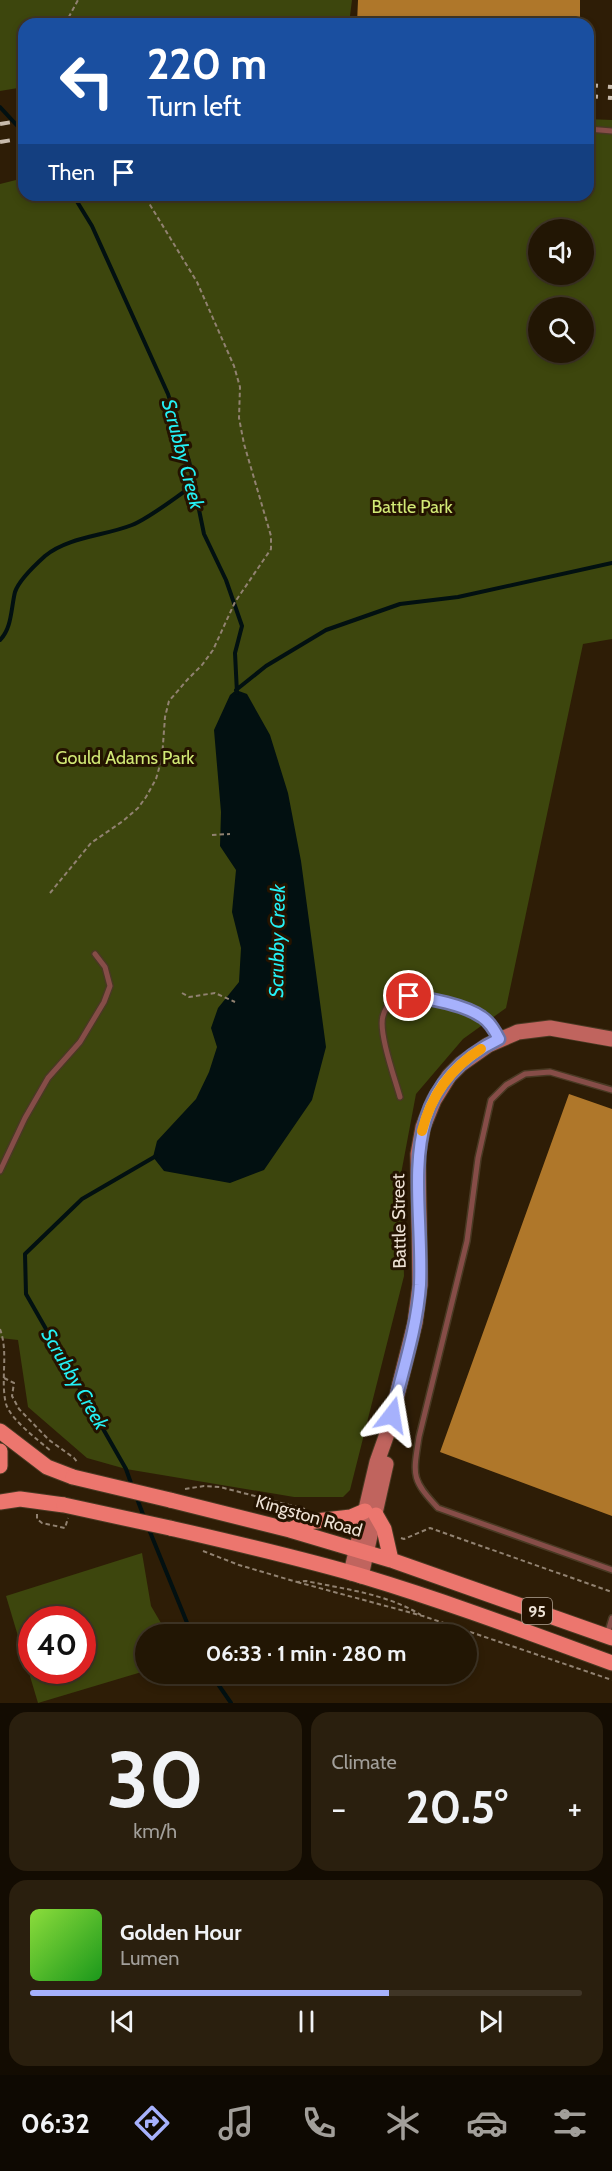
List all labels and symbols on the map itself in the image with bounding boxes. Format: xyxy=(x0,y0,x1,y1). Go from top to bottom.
water label: Scrubby Creek xyxy=(157,396,210,513)
park label: Battle Park xyxy=(371,496,454,518)
park label: Gould Adams Park xyxy=(56,747,195,769)
water label: Scrubby Creek xyxy=(264,883,290,998)
pin xyxy=(383,970,434,1021)
street label: Battle Street xyxy=(387,1173,411,1269)
water label: Scrubby Creek xyxy=(36,1324,114,1435)
position arrow xyxy=(360,1383,424,1447)
street label: Kingston Road xyxy=(253,1490,365,1542)
road number: 95 xyxy=(522,1598,552,1624)
speed limit sign: 40 xyxy=(18,1606,96,1684)

